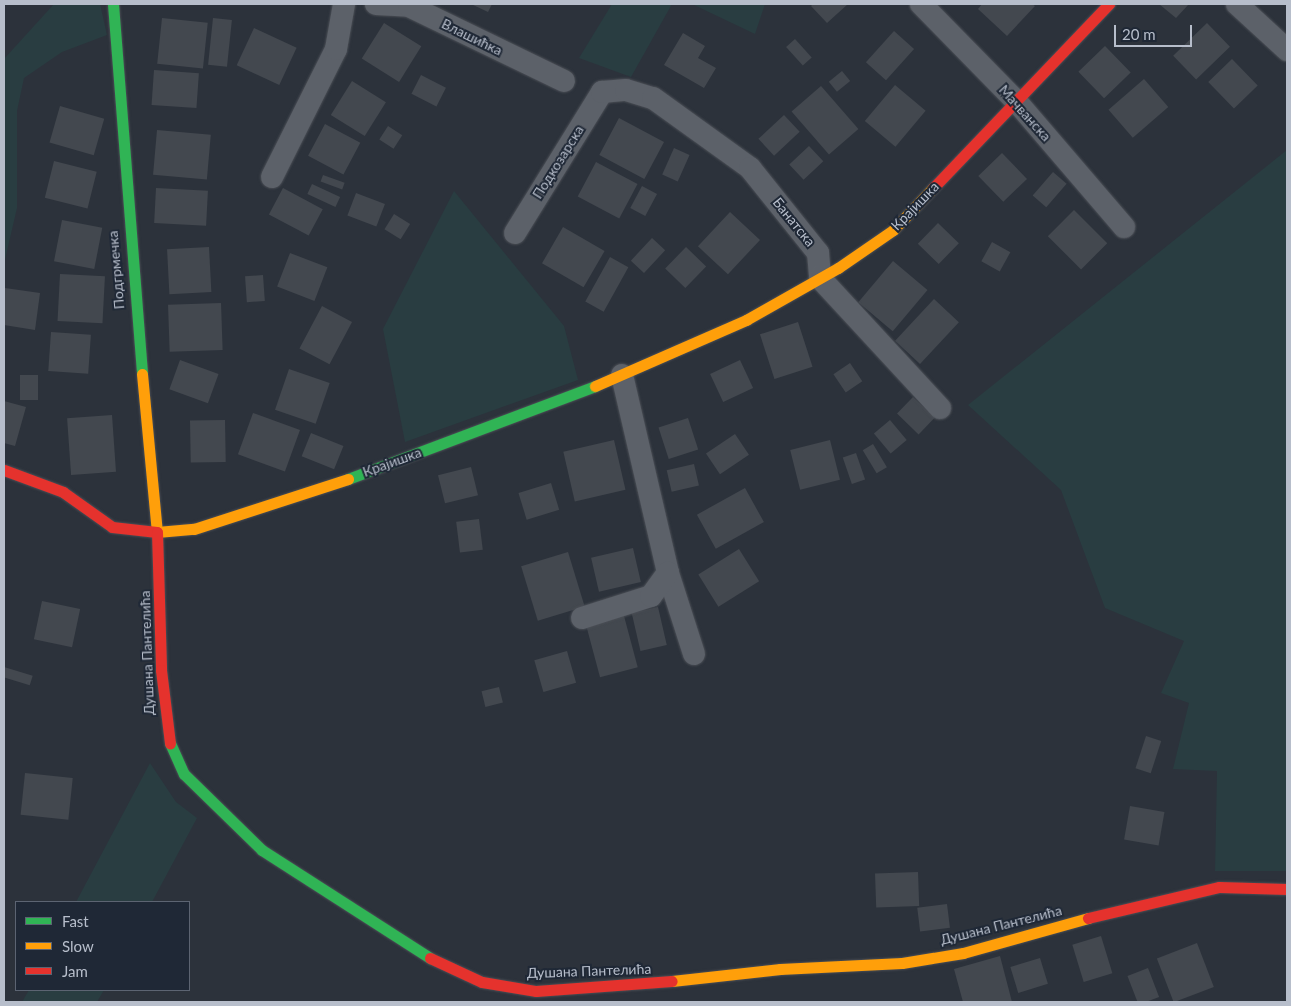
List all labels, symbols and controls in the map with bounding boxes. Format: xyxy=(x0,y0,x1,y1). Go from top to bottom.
street label: Влашићка xyxy=(439,15,505,59)
scale bar xyxy=(1116,15,1194,47)
text: 20 m xyxy=(1122,25,1156,43)
street label: Мачванска xyxy=(995,82,1055,144)
street label: Подкозарска xyxy=(529,122,587,202)
street label: Крајишка xyxy=(888,178,942,234)
street label: Банатска xyxy=(769,194,819,250)
street label: Подгрмечка xyxy=(104,230,128,310)
street label: Крајишка xyxy=(360,444,424,480)
street label: Душана Пантелића xyxy=(136,590,158,716)
legend xyxy=(15,901,190,991)
street label: Душана Пантелића xyxy=(939,902,1063,948)
text: Fast xyxy=(62,912,89,930)
text: Slow xyxy=(62,937,94,955)
street label: Душана Пантелића xyxy=(526,960,652,982)
text: Jam xyxy=(62,962,88,980)

